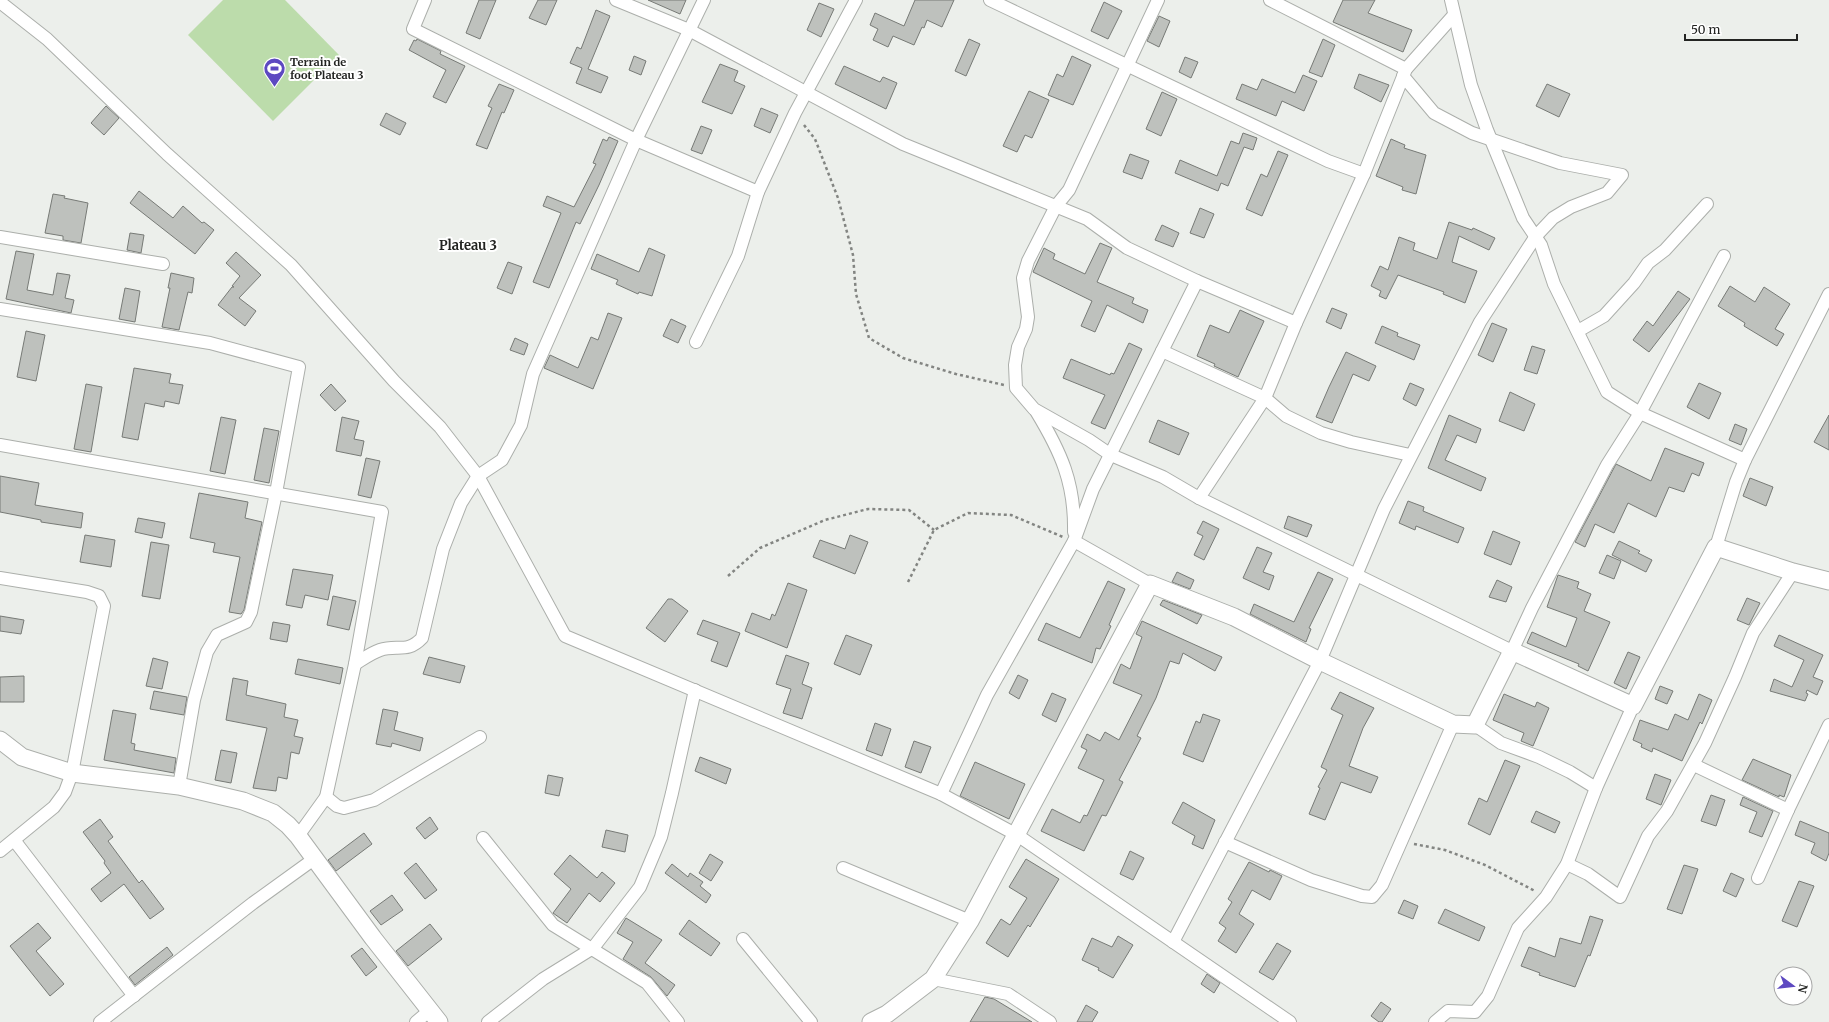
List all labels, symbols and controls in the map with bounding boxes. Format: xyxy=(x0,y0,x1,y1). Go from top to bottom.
scale bar xyxy=(1685,16,1797,42)
text: 50 m xyxy=(1691,22,1720,37)
sports icon: Terrain de foot Plateau 3 xyxy=(261,55,287,88)
place label: Terrain de foot Plateau 3 xyxy=(290,55,364,82)
district label: Plateau 3 xyxy=(439,237,497,254)
north arrow xyxy=(1773,966,1813,1006)
text: N xyxy=(1795,983,1811,995)

